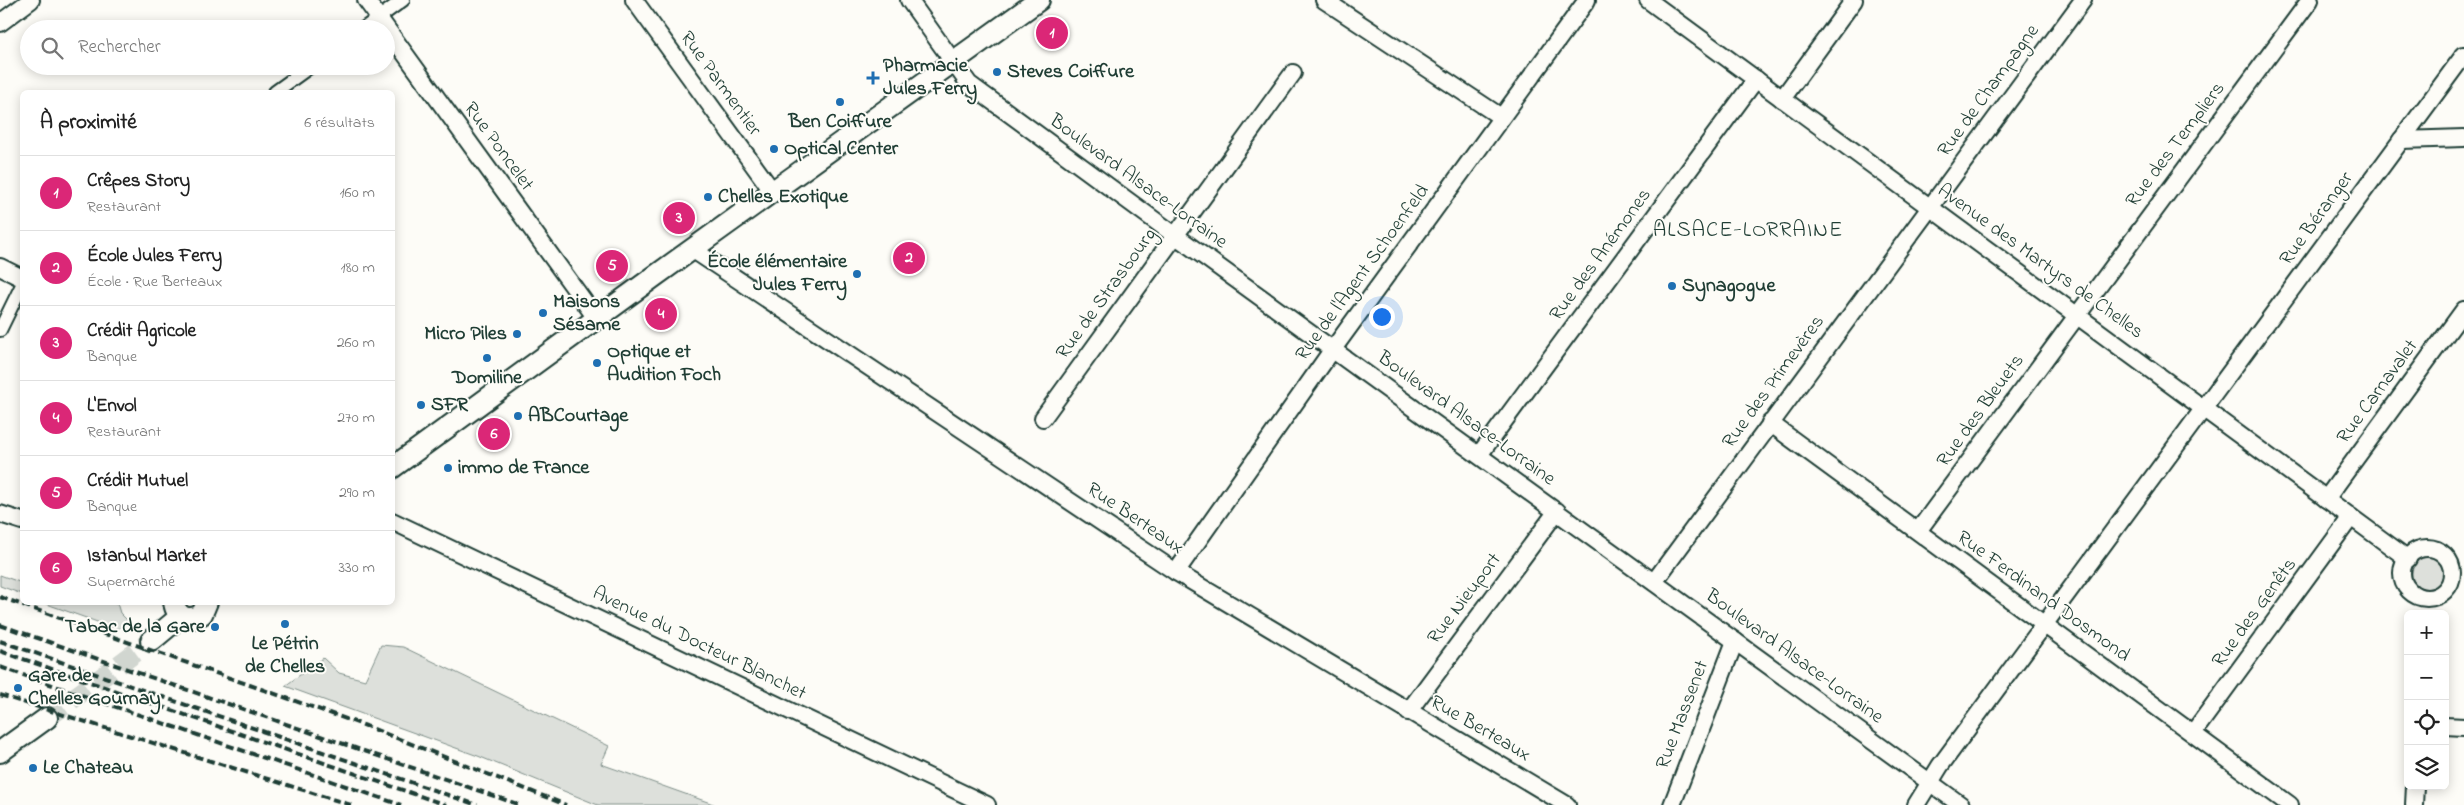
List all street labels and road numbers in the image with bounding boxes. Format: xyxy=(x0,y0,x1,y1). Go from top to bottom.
street label: Rue de Champagne xyxy=(1931,19,2048,164)
street label: Rue Parmentier xyxy=(672,25,769,143)
street label: Rue des Templiers xyxy=(2119,76,2233,214)
street label: Rue Poncelet xyxy=(456,96,540,198)
street label: Boulevard Alsace-Lorraine xyxy=(1042,107,1233,257)
street label: Rue Béranger xyxy=(2273,165,2362,273)
street label: Avenue des Martyrs de Chelles xyxy=(1931,177,2149,347)
street label: Rue de l'Agent Schoenfeld xyxy=(1289,179,1438,368)
street label: Rue des Anémones xyxy=(1543,183,1659,327)
street label: Rue de Strasbourg xyxy=(1049,222,1165,366)
street label: Rue des Primevères xyxy=(1716,309,1832,455)
street label: Rue Carnavalet xyxy=(2330,334,2426,450)
street label: Boulevard Alsace-Lorraine xyxy=(1370,344,1561,494)
street label: Rue des Bleuets xyxy=(1930,348,2032,474)
street label: Rue Berteaux xyxy=(1081,476,1189,562)
street label: Rue Ferdinand Dosmond xyxy=(1950,524,2136,670)
street label: Rue Nieuport xyxy=(1421,547,1509,651)
street label: Rue des Genêts xyxy=(2205,552,2305,674)
street label: Avenue du Docteur Blanchet xyxy=(587,579,811,709)
street label: Boulevard Alsace-Lorraine xyxy=(1698,582,1889,732)
street label: Rue Massenet xyxy=(1649,656,1717,774)
street label: Rue Berteaux xyxy=(1424,688,1536,770)

